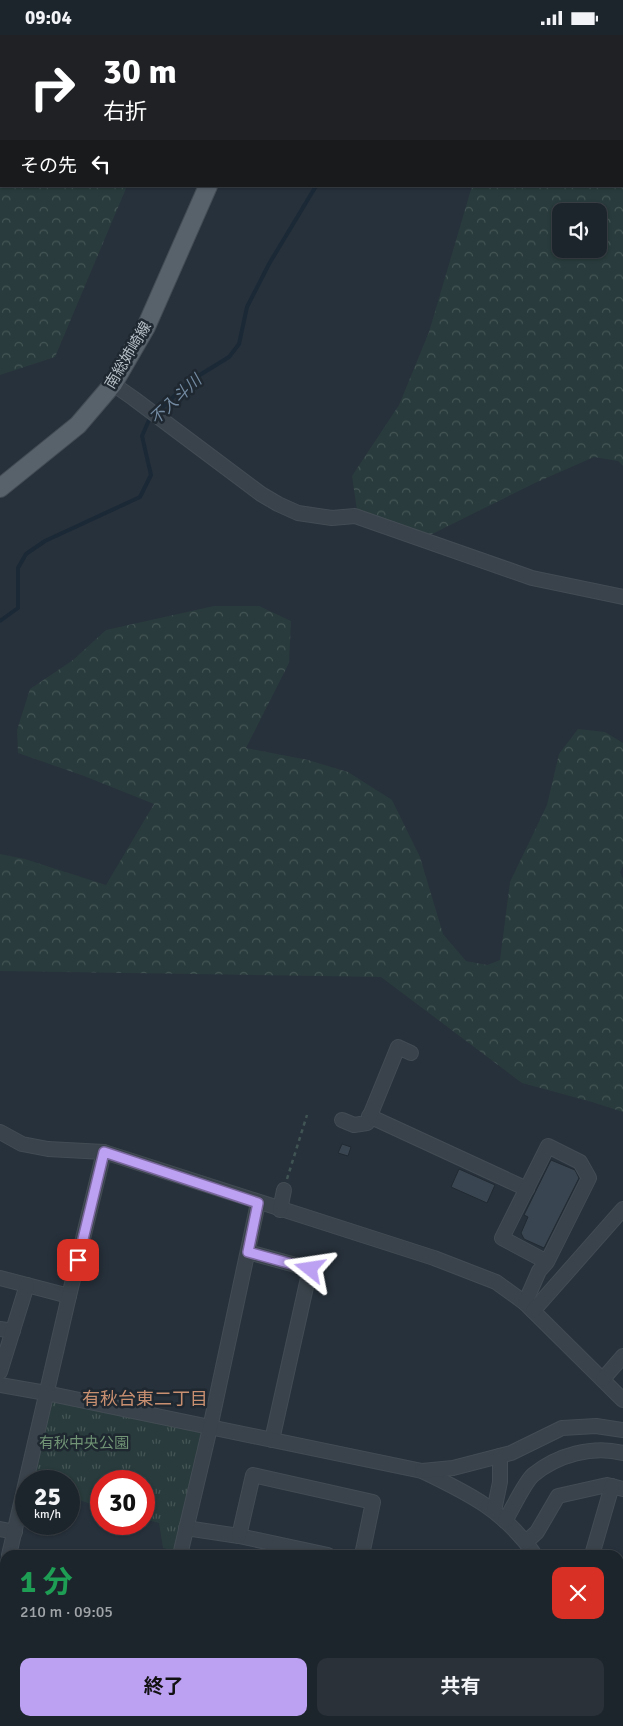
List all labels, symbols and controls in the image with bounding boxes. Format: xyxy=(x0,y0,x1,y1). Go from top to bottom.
text: 09:04 xyxy=(25,6,72,30)
text: 30 m xyxy=(103,50,177,93)
icon: right xyxy=(20,55,85,120)
text: 右折 xyxy=(103,98,147,125)
icon: left xyxy=(87,150,115,178)
text: その先 xyxy=(20,154,77,178)
map controls xyxy=(552,203,607,258)
button: sound xyxy=(552,203,607,258)
street label: 南総姉崎線 xyxy=(101,318,155,392)
water label: 不入斗川 xyxy=(145,369,207,429)
pin xyxy=(57,1239,99,1281)
position arrow xyxy=(283,1242,335,1294)
icon: arrive xyxy=(64,1246,92,1274)
district label: 有秋台東二丁目 xyxy=(82,1388,208,1410)
park label: 有秋中央公園 xyxy=(39,1434,129,1452)
speed limit sign: 30 xyxy=(90,1470,155,1535)
text: 25 xyxy=(34,1481,61,1512)
text: km/h xyxy=(34,1507,61,1522)
text: 1 分 xyxy=(20,1564,73,1601)
button: close xyxy=(552,1567,604,1619)
text: 210 m · 09:05 xyxy=(20,1602,113,1622)
button: 終了 xyxy=(20,1658,307,1716)
button: 共有 xyxy=(317,1658,604,1716)

